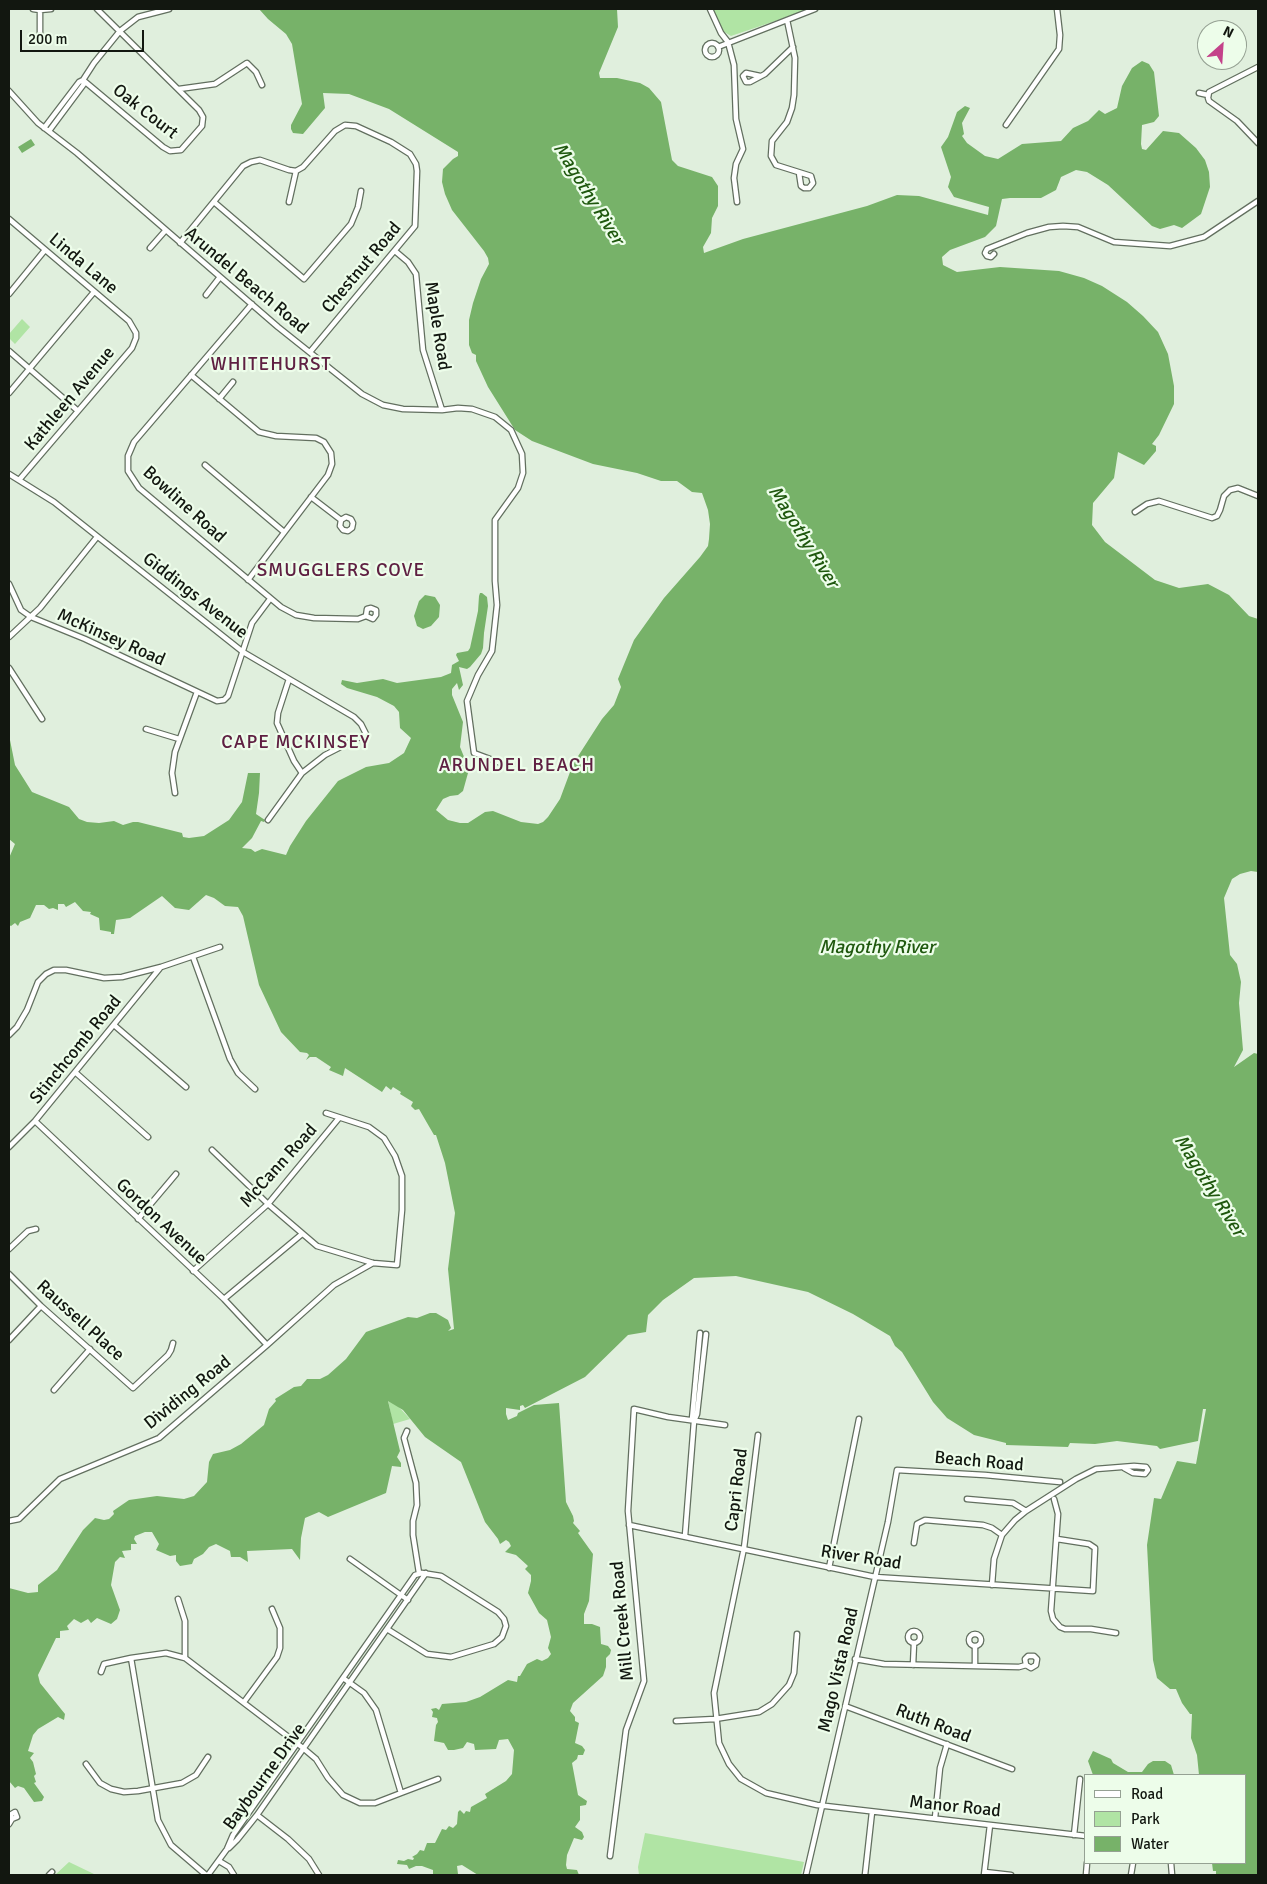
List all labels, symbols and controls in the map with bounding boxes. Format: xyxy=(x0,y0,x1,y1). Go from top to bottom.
scale bar xyxy=(22,20,146,52)
north arrow xyxy=(1197,20,1247,70)
text: N xyxy=(1220,22,1236,42)
text: 200 m xyxy=(28,30,68,48)
street label: Oak Court xyxy=(108,80,182,144)
water label: Magothy River xyxy=(548,139,628,249)
street label: Chestnut Road xyxy=(318,218,406,318)
street label: Arundel Beach Road xyxy=(180,223,312,339)
street label: Linda Lane xyxy=(44,229,122,299)
street label: Maple Road xyxy=(419,280,455,372)
street label: Kathleen Avenue xyxy=(20,343,120,455)
district label: WHITEHURST xyxy=(209,354,333,376)
street label: Bowline Road xyxy=(138,462,230,548)
water label: Magothy River xyxy=(763,482,843,592)
street label: Giddings Avenue xyxy=(138,548,252,644)
district label: SMUGGLERS COVE xyxy=(255,560,427,582)
street label: McKinsey Road xyxy=(54,605,168,671)
district label: CAPE MCKINSEY xyxy=(220,732,372,754)
district label: ARUNDEL BEACH xyxy=(437,755,597,777)
water label: Magothy River xyxy=(819,937,935,959)
street label: Stinchcomb Road xyxy=(26,991,126,1109)
street label: McCann Road xyxy=(236,1120,322,1212)
water label: Magothy River xyxy=(1169,1131,1249,1241)
street label: Gordon Avenue xyxy=(111,1174,211,1270)
street label: Raussell Place xyxy=(32,1276,128,1366)
street label: Dividing Road xyxy=(140,1351,236,1435)
street label: Capri Road xyxy=(721,1447,753,1533)
street label: Beach Road xyxy=(933,1447,1025,1477)
street label: River Road xyxy=(819,1541,903,1575)
street label: Mill Creek Road xyxy=(607,1560,639,1682)
street label: Mago Vista Road xyxy=(814,1605,864,1735)
street label: Ruth Road xyxy=(892,1700,974,1748)
street label: Baybourne Drive xyxy=(219,1719,311,1835)
legend xyxy=(1084,1774,1247,1864)
text: Road xyxy=(1131,1785,1163,1803)
street label: Manor Road xyxy=(908,1791,1002,1823)
text: Park xyxy=(1131,1810,1160,1828)
text: Water xyxy=(1131,1835,1169,1853)

